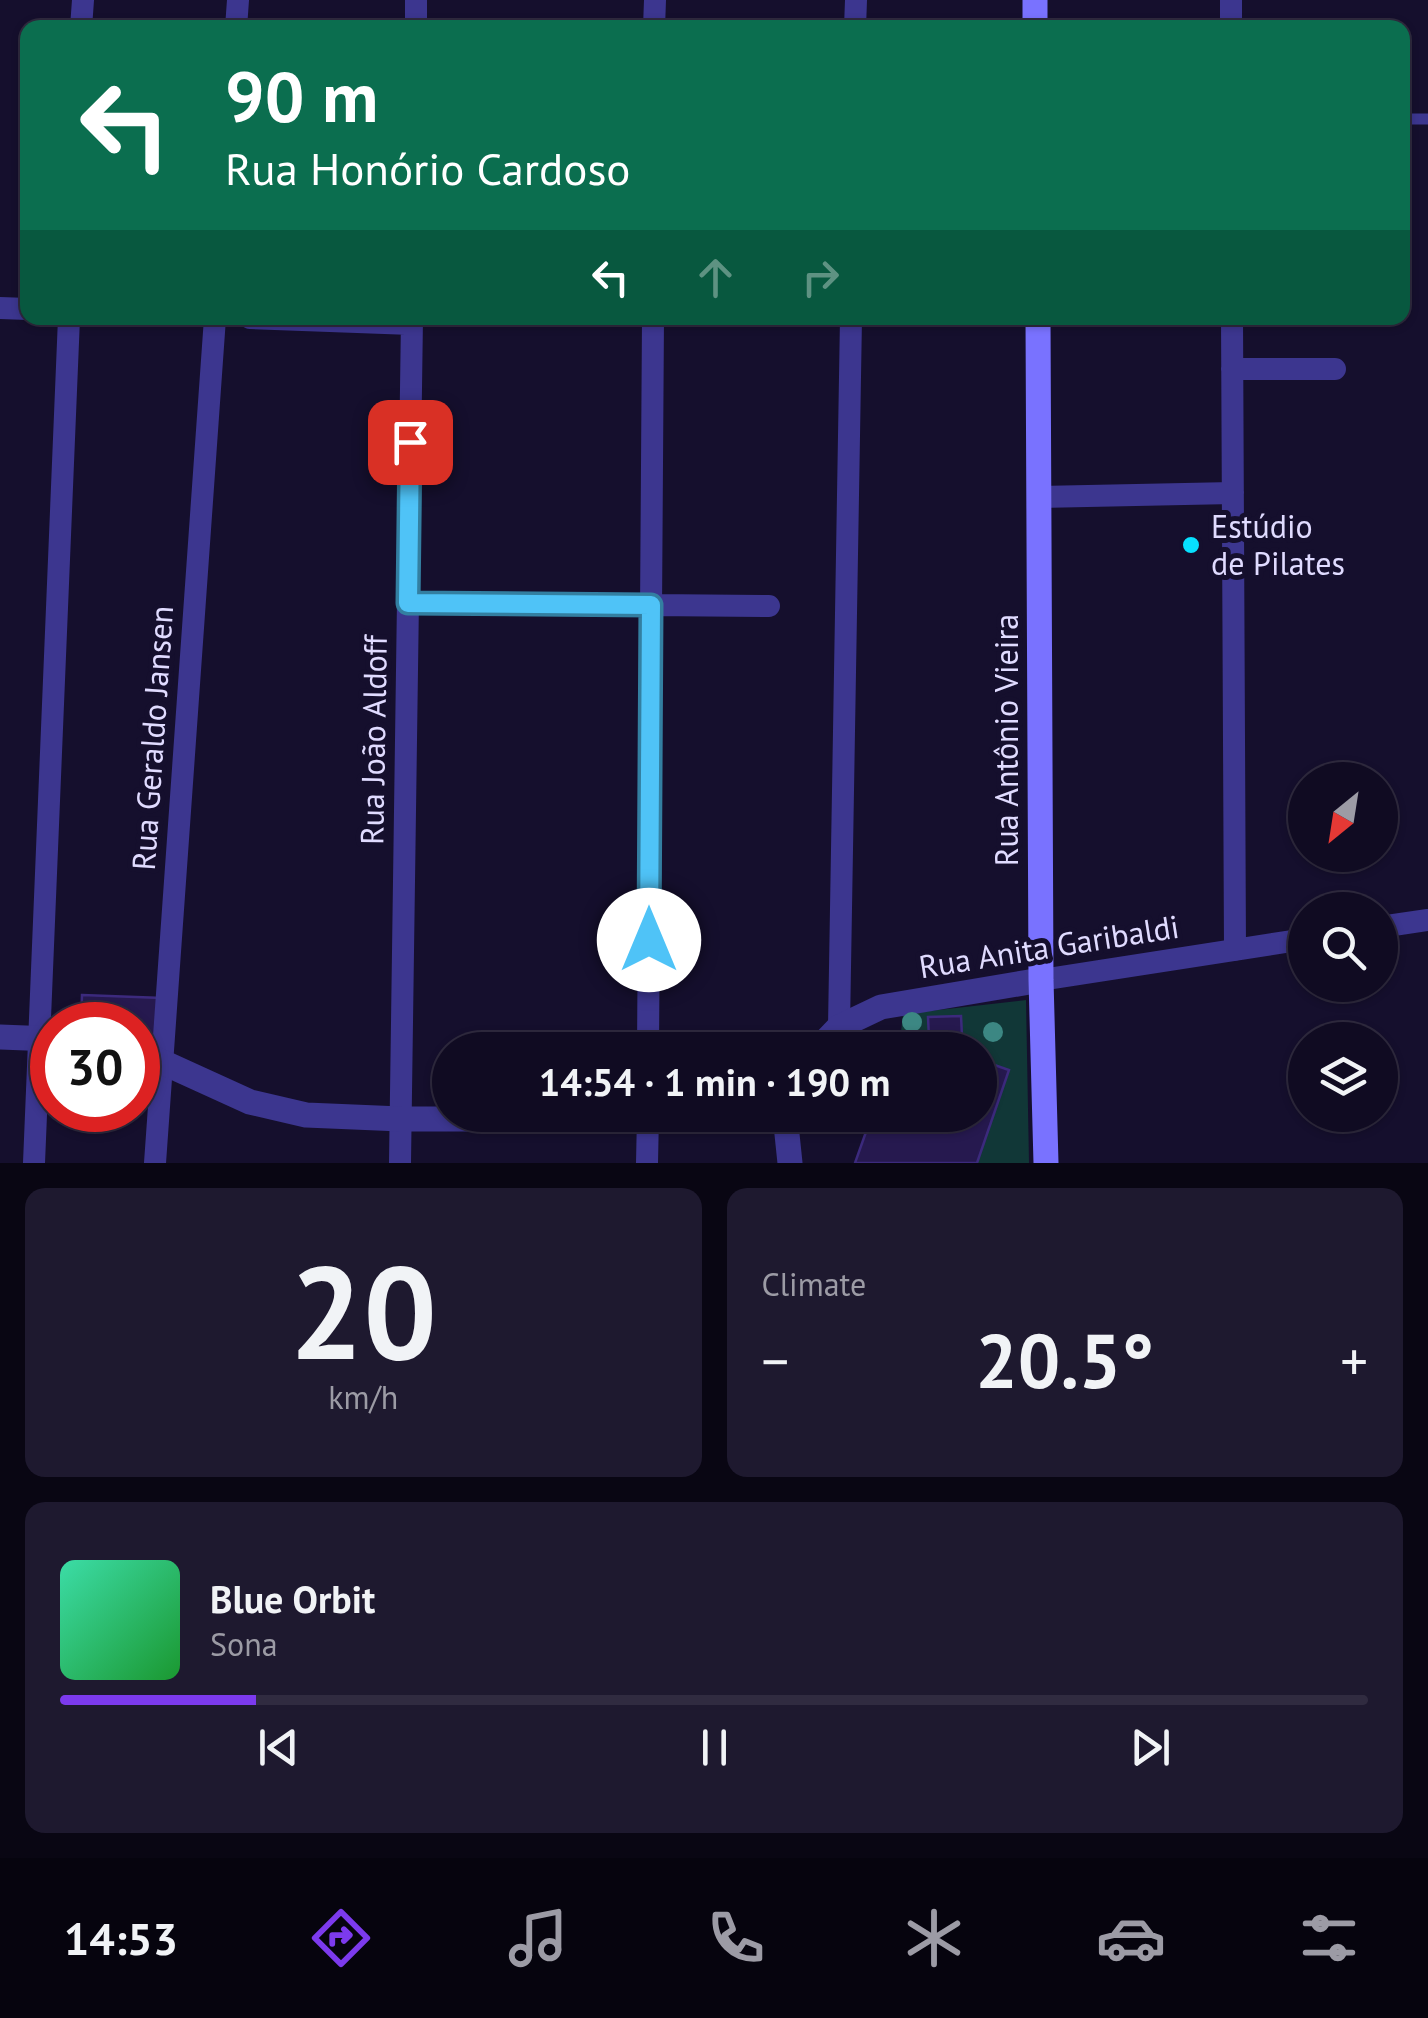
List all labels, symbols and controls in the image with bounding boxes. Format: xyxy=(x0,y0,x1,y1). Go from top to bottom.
text: 90 m xyxy=(225,51,378,141)
icon: left xyxy=(60,60,190,190)
text: Rua Honório Cardoso xyxy=(225,139,630,197)
icon: left xyxy=(583,250,638,305)
icon: ahead xyxy=(688,250,743,305)
icon: right xyxy=(793,250,848,305)
pin xyxy=(368,400,453,485)
icon: arrive xyxy=(383,415,438,470)
place label: Estúdio de Pilates xyxy=(1211,505,1345,584)
marker: Estúdio de Pilates xyxy=(1180,534,1202,556)
street label: Rua Geraldo Jansen xyxy=(122,604,182,872)
street label: Rua Antônio Vieira xyxy=(985,614,1027,866)
street label: Rua João Aldoff xyxy=(350,633,396,845)
north arrow xyxy=(1288,762,1398,872)
map controls xyxy=(1288,762,1398,1132)
position arrow xyxy=(597,888,701,992)
button: search xyxy=(1288,892,1398,1002)
street label: Rua Anita Garibaldi xyxy=(916,905,1182,987)
speed limit sign: 30 xyxy=(30,1002,160,1132)
button: layers xyxy=(1288,1022,1398,1132)
text: 14:54 · 1 min · 190 m xyxy=(539,1057,890,1106)
text: 20 xyxy=(290,1227,437,1395)
text: Climate xyxy=(762,1263,866,1305)
text: 20.5° xyxy=(975,1312,1154,1409)
text: − xyxy=(762,1325,789,1396)
text: + xyxy=(1340,1325,1368,1396)
text: km/h xyxy=(328,1376,398,1418)
text: Blue Orbit xyxy=(210,1574,375,1623)
text: Sona xyxy=(210,1623,278,1665)
icon: previous xyxy=(251,1720,306,1775)
icon: pause xyxy=(687,1720,742,1775)
icon: next xyxy=(1123,1720,1178,1775)
icon: directions xyxy=(306,1903,376,1973)
icon: music xyxy=(503,1903,573,1973)
icon: phone xyxy=(701,1903,771,1973)
icon: climate xyxy=(899,1903,969,1973)
icon: car xyxy=(1096,1903,1166,1973)
icon: filters xyxy=(1294,1903,1364,1973)
text: 14:53 xyxy=(64,1909,178,1967)

